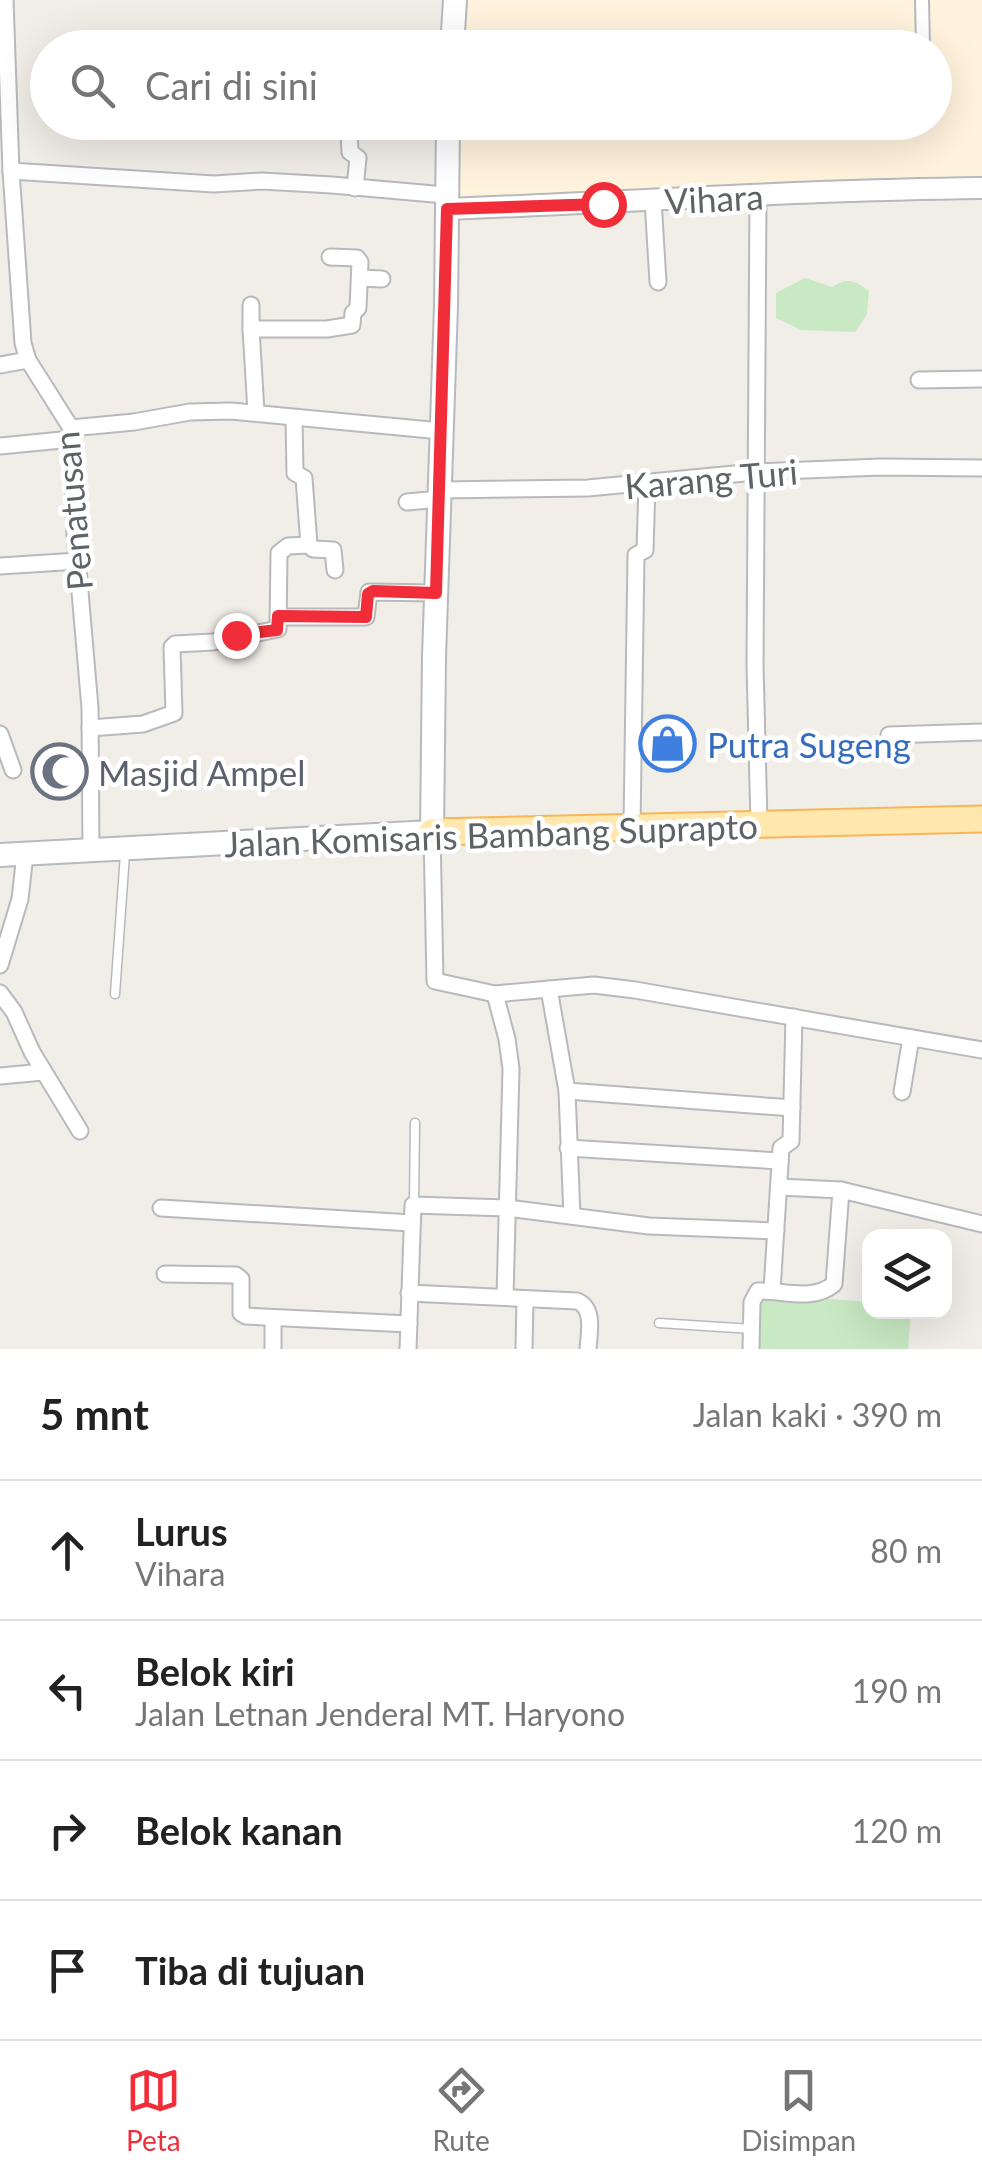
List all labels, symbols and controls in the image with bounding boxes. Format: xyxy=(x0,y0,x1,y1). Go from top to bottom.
search box xyxy=(30,30,952,140)
icon: search xyxy=(65,58,120,113)
text: Cari di sini xyxy=(145,62,318,108)
street label: Vihara xyxy=(664,174,764,222)
route start xyxy=(581,182,627,228)
street label: Penatusan xyxy=(44,430,100,592)
street label: Karang Turi xyxy=(623,450,799,506)
route end xyxy=(214,613,260,659)
shop icon: Putra Sugeng xyxy=(638,714,698,774)
place label: Putra Sugeng xyxy=(707,723,911,765)
mosque icon: Masjid Ampel xyxy=(29,742,89,802)
place label: Masjid Ampel xyxy=(98,751,305,793)
street label: Jalan Komisaris Bambang Suprapto xyxy=(224,804,758,864)
map controls xyxy=(862,1229,952,1319)
button: layers xyxy=(862,1229,952,1319)
text: 5 mnt xyxy=(40,1389,149,1439)
text: Jalan kaki · 390 m xyxy=(693,1395,942,1434)
text: Lurus xyxy=(135,1508,228,1554)
icon: ahead xyxy=(40,1523,95,1578)
text: 80 m xyxy=(870,1531,942,1570)
text: Vihara xyxy=(135,1554,225,1593)
text: Belok kiri xyxy=(135,1648,295,1694)
icon: left xyxy=(40,1663,95,1718)
text: 190 m xyxy=(852,1671,942,1710)
text: Jalan Letnan Jenderal MT. Haryono xyxy=(135,1694,625,1733)
icon: right xyxy=(40,1803,95,1858)
text: Belok kanan xyxy=(135,1807,343,1853)
text: 120 m xyxy=(852,1811,942,1850)
icon: arrive xyxy=(40,1943,95,1998)
text: Tiba di tujuan xyxy=(135,1947,365,1993)
tab: Peta xyxy=(126,2063,181,2157)
tab: Rute xyxy=(432,2063,490,2157)
tab: Disimpan xyxy=(741,2063,856,2157)

